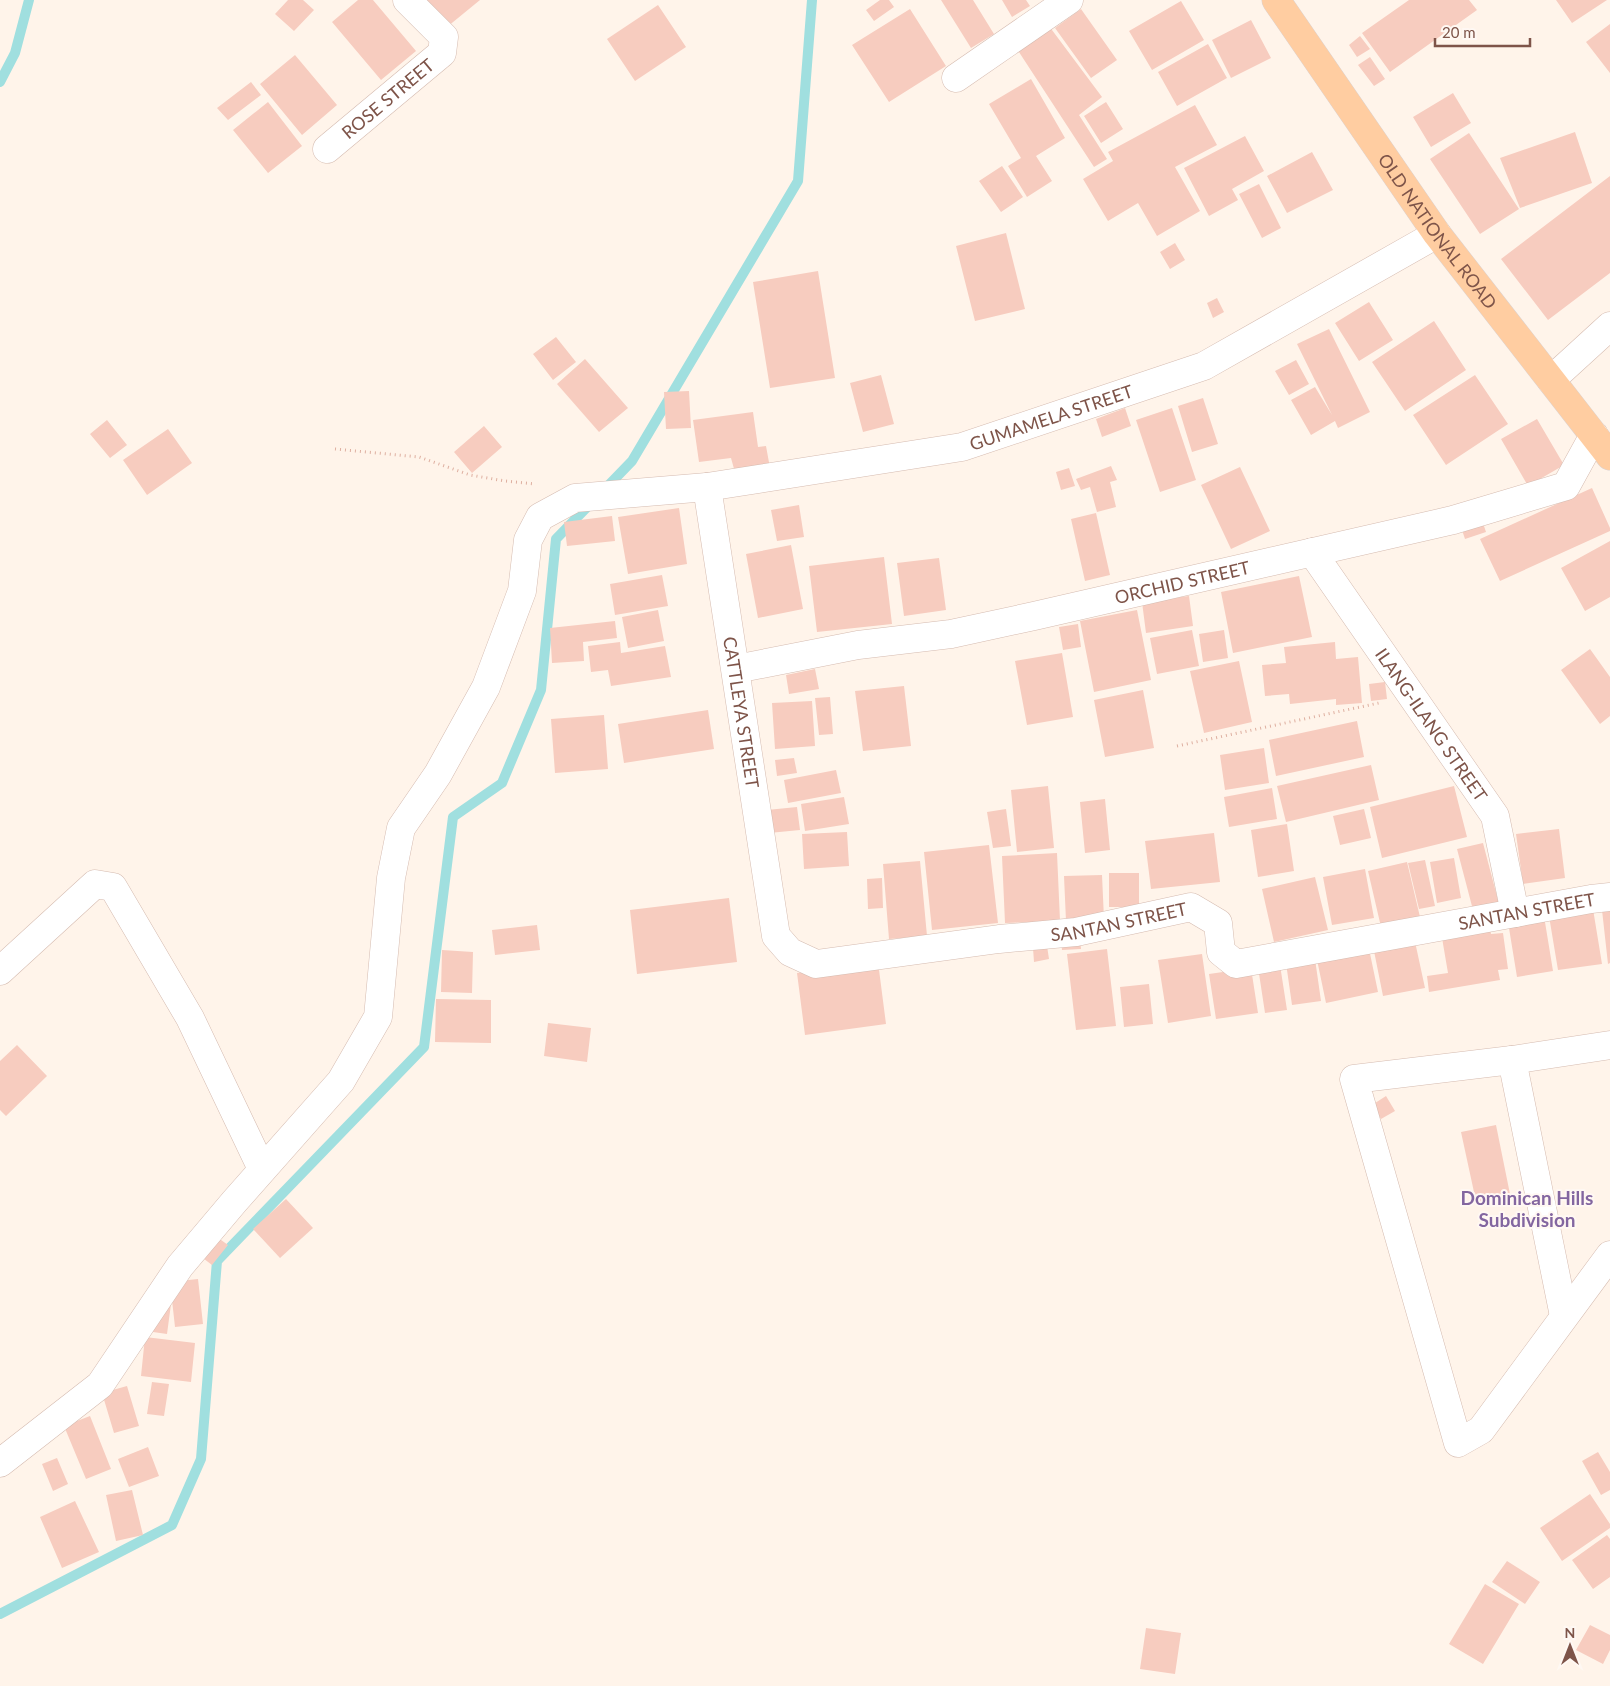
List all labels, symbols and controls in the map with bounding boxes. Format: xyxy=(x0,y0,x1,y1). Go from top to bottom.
scale bar xyxy=(1435,15,1530,47)
text: 20 m xyxy=(1442,23,1476,41)
street label: ROSE STREET xyxy=(337,53,439,143)
street label: OLD NATIONAL ROAD xyxy=(1374,149,1502,313)
street label: GUMAMELA STREET xyxy=(967,379,1136,455)
street label: ORCHID STREET xyxy=(1113,556,1252,608)
street label: CATTLEYA STREET xyxy=(719,635,764,790)
street label: ILANG-ILANG STREET xyxy=(1371,644,1493,806)
street label: SANTAN STREET xyxy=(1456,887,1597,934)
street label: SANTAN STREET xyxy=(1050,897,1189,945)
district label: Dominican Hills Subdivision xyxy=(1461,1186,1593,1231)
north arrow xyxy=(1545,1621,1595,1671)
text: N xyxy=(1565,1624,1575,1641)

